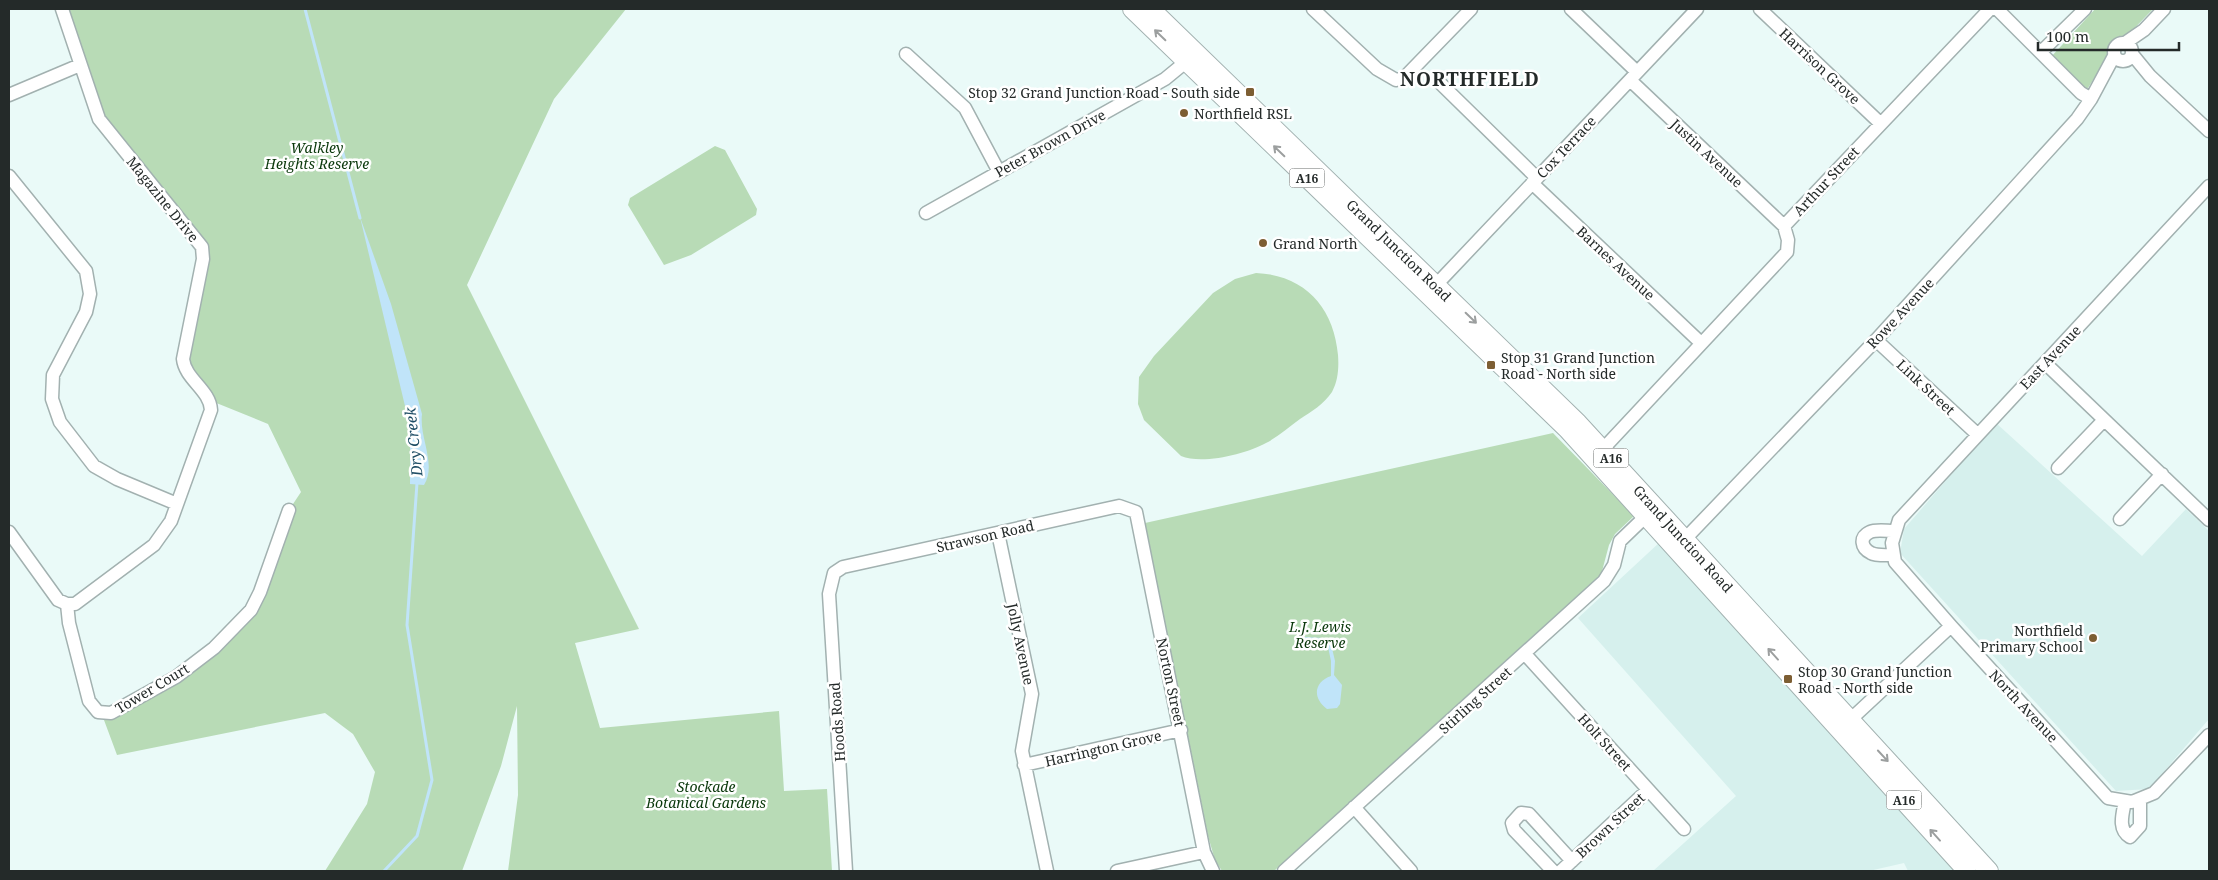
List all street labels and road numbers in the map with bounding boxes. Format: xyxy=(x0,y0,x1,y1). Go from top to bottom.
street label: Harrison Grove xyxy=(1775,24,1865,108)
street label: Peter Brown Drive xyxy=(991,105,1109,181)
street label: Cox Terrace xyxy=(1532,112,1600,182)
street label: Justin Avenue xyxy=(1666,114,1747,191)
street label: Arthur Street xyxy=(1789,142,1863,220)
street label: Magazine Drive xyxy=(123,152,203,246)
road number: A16 xyxy=(1290,168,1324,188)
street label: Grand Junction Road xyxy=(1343,195,1456,305)
street label: Barnes Avenue xyxy=(1573,222,1659,304)
street label: Rowe Avenue xyxy=(1862,273,1938,353)
street label: East Avenue xyxy=(2015,321,2085,393)
street label: Link Street xyxy=(1893,355,1959,419)
road number: A16 xyxy=(1594,448,1628,468)
street label: Grand Junction Road xyxy=(1630,480,1738,596)
street label: Strawson Road xyxy=(934,515,1036,556)
street label: Jolly Avenue xyxy=(1003,600,1039,687)
street label: Norton Street xyxy=(1152,636,1190,728)
street label: Tower Court xyxy=(112,658,192,717)
street label: Stirling Street xyxy=(1435,662,1515,738)
street label: North Avenue xyxy=(1985,666,2063,746)
street label: Hoods Road xyxy=(825,681,849,762)
street label: Holt Street xyxy=(1574,709,1636,775)
street label: Harrington Grove xyxy=(1043,725,1163,771)
street label: Brown Street xyxy=(1571,788,1649,862)
road number: A16 xyxy=(1886,790,1922,810)

